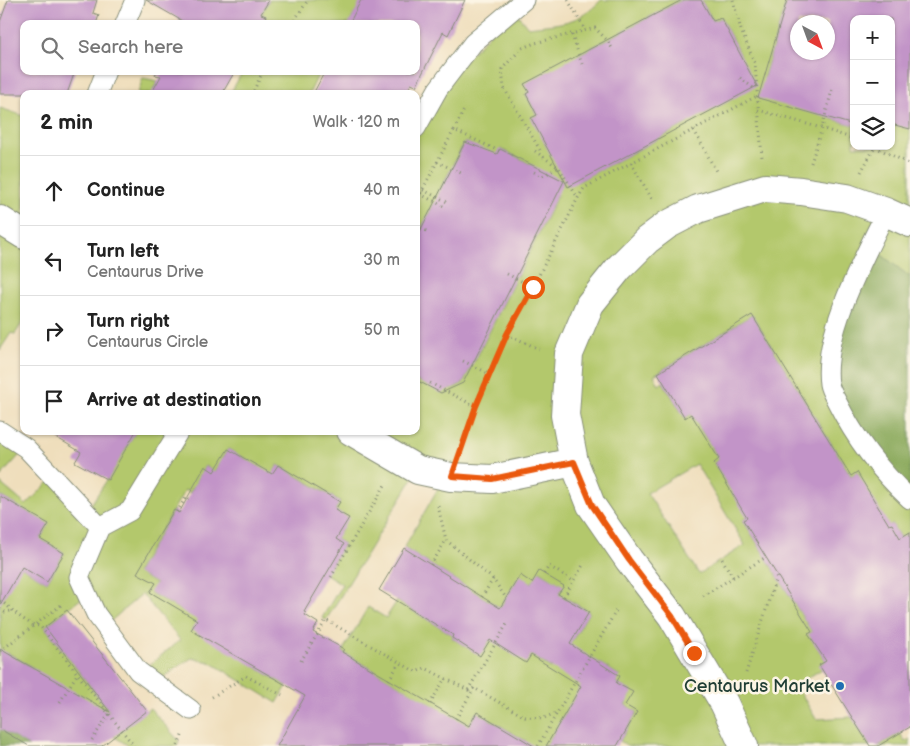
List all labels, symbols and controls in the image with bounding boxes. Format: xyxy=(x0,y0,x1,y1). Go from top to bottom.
north arrow xyxy=(790,15,835,60)
map controls xyxy=(850,15,895,150)
button: + xyxy=(850,15,895,60)
search box xyxy=(20,20,420,75)
icon: search xyxy=(38,34,66,62)
text: Search here xyxy=(78,36,183,59)
button: − xyxy=(850,60,895,105)
button: layers xyxy=(850,105,895,150)
text: 2 min xyxy=(40,110,93,135)
text: Walk · 120 m xyxy=(313,113,400,132)
icon: ahead xyxy=(40,177,68,205)
text: Continue xyxy=(87,179,165,202)
text: 40 m xyxy=(363,181,400,200)
text: Turn left xyxy=(87,240,159,263)
icon: left xyxy=(40,247,68,275)
text: 30 m xyxy=(363,251,400,270)
text: Centaurus Drive xyxy=(87,263,204,282)
route start xyxy=(522,276,545,299)
text: Turn right xyxy=(87,310,170,333)
icon: right xyxy=(40,317,68,345)
text: 50 m xyxy=(364,321,400,340)
text: Centaurus Circle xyxy=(87,333,208,352)
icon: arrive xyxy=(40,387,68,415)
text: Arrive at destination xyxy=(87,389,262,412)
route end xyxy=(683,642,706,665)
place label: Centaurus Market xyxy=(684,676,830,697)
marker: Centaurus Market xyxy=(834,680,846,692)

